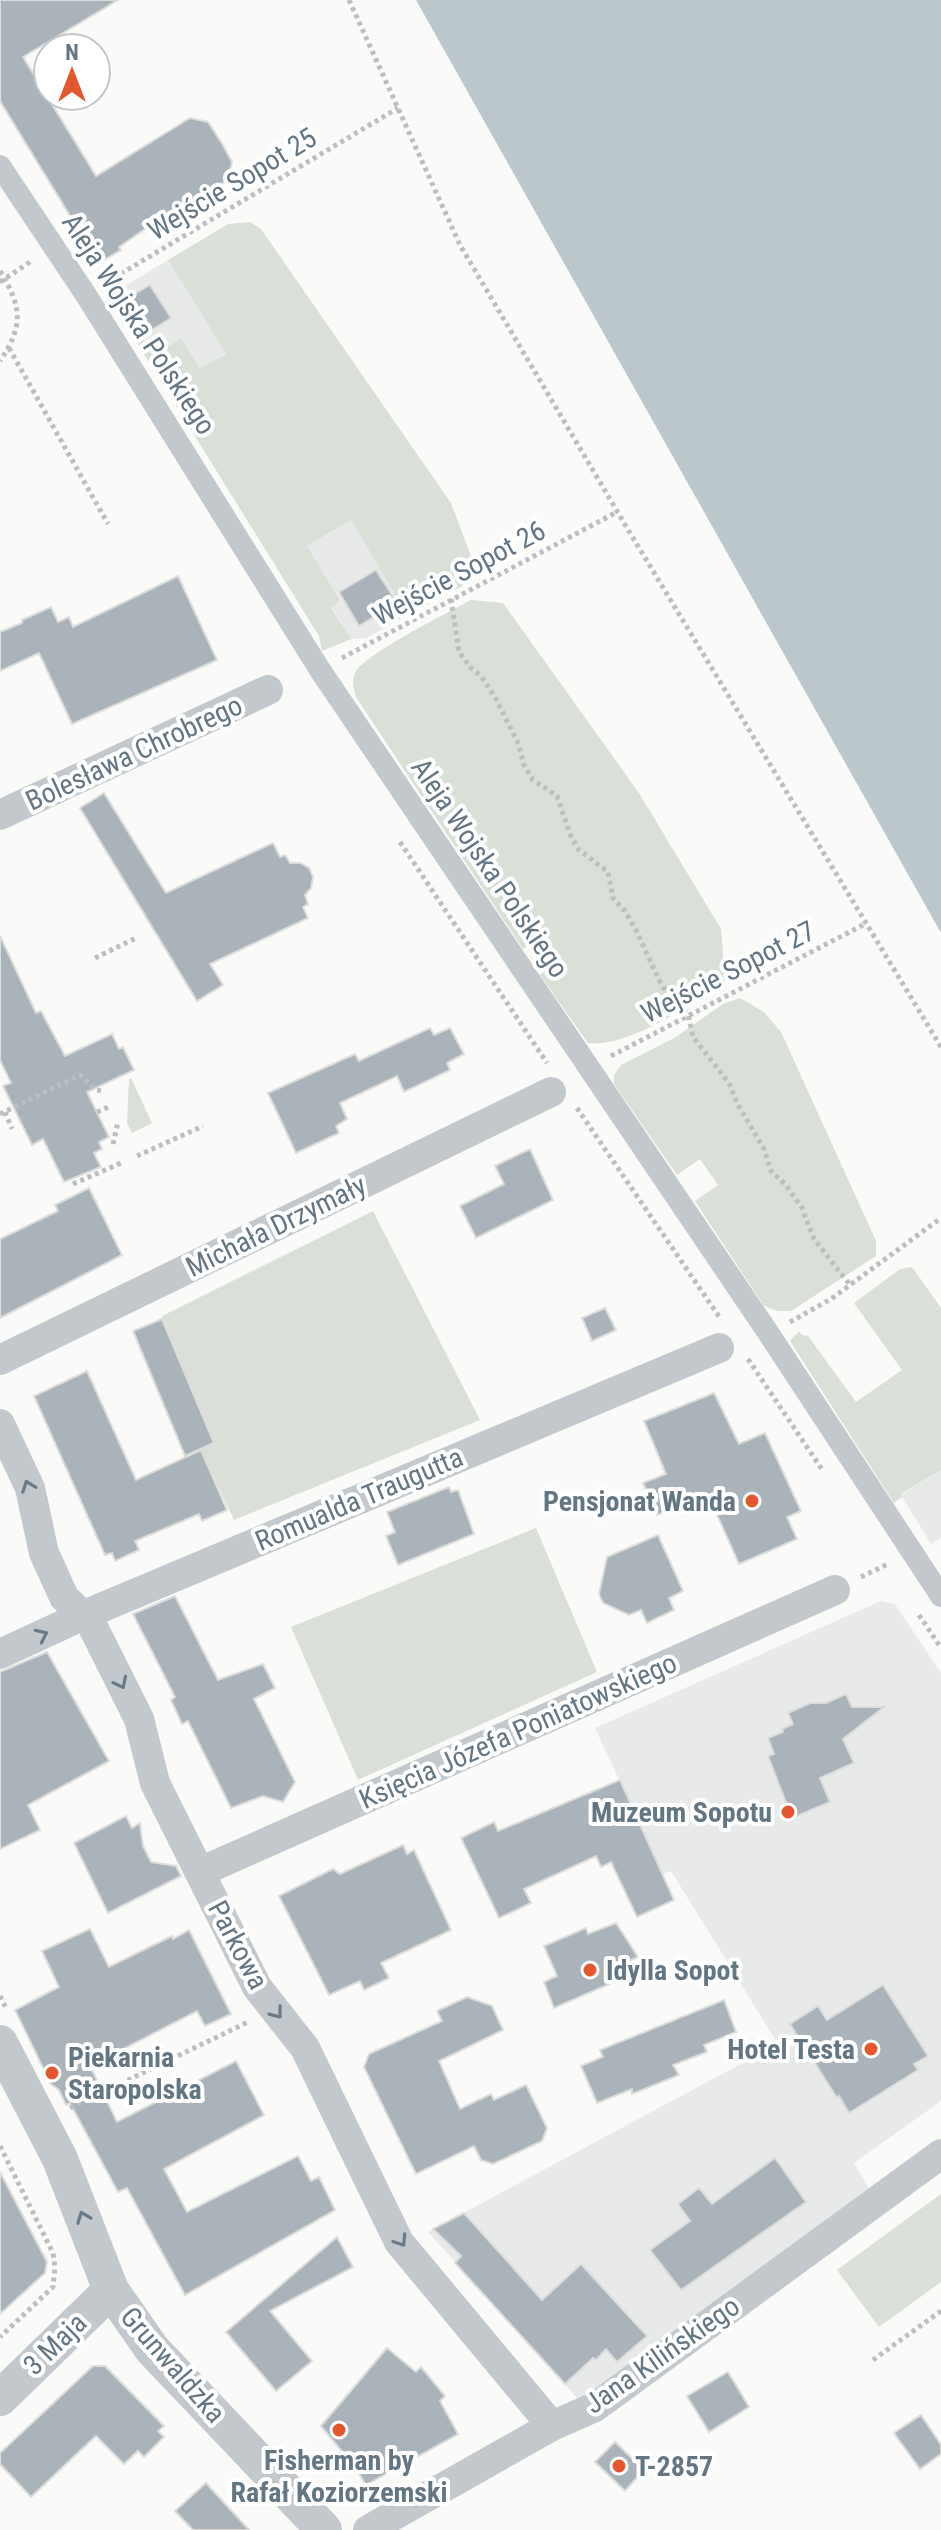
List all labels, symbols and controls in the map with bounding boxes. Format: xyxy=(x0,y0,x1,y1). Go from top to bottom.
north arrow xyxy=(32,32,112,112)
text: N xyxy=(65,40,79,65)
street label: Wejście Sopot 25 xyxy=(142,121,322,247)
street label: Aleja Wojska Polskiego xyxy=(55,207,223,441)
street label: Wejście Sopot 26 xyxy=(367,514,551,632)
street label: Bolesława Chrobrego xyxy=(21,688,247,818)
street label: Aleja Wojska Polskiego xyxy=(404,752,576,984)
street label: Wejście Sopot 27 xyxy=(636,914,820,1030)
street label: Michała Drzymały xyxy=(181,1168,372,1284)
street label: Romualda Traugutta xyxy=(250,1440,468,1558)
one-way arrow xyxy=(21,1480,38,1494)
place label: Pensjonat Wanda xyxy=(543,1485,736,1518)
marker: Pensjonat Wanda xyxy=(743,1492,761,1510)
one-way arrow xyxy=(34,1628,48,1644)
street label: Księcia Józefa Poniatowskiego xyxy=(354,1646,682,1816)
one-way arrow xyxy=(112,1675,127,1690)
place label: Muzeum Sopotu xyxy=(591,1796,772,1829)
marker: Muzeum Sopotu xyxy=(779,1803,797,1821)
street label: Parkowa xyxy=(201,1895,275,1995)
place label: Idylla Sopot xyxy=(606,1954,739,1987)
marker: Idylla Sopot xyxy=(581,1961,599,1979)
one-way arrow xyxy=(268,2004,282,2019)
place label: Hotel Testa xyxy=(727,2033,855,2066)
marker: Hotel Testa xyxy=(862,2040,880,2058)
place label: Piekarnia Staropolska xyxy=(68,2041,202,2106)
marker: Piekarnia Staropolska xyxy=(43,2064,61,2082)
one-way arrow xyxy=(76,2211,93,2225)
one-way arrow xyxy=(391,2232,407,2247)
street label: Jana Kilińskiego xyxy=(578,2289,746,2421)
street label: Grunwaldzka xyxy=(114,2300,232,2430)
street label: 3 Maja xyxy=(17,2306,93,2382)
marker: Fisherman by Rafał Koziorzemski xyxy=(330,2421,348,2439)
place label: Fisherman by Rafał Koziorzemski xyxy=(230,2444,448,2509)
place label: T-2857 xyxy=(635,2450,713,2483)
marker: T-2857 xyxy=(610,2457,628,2475)

